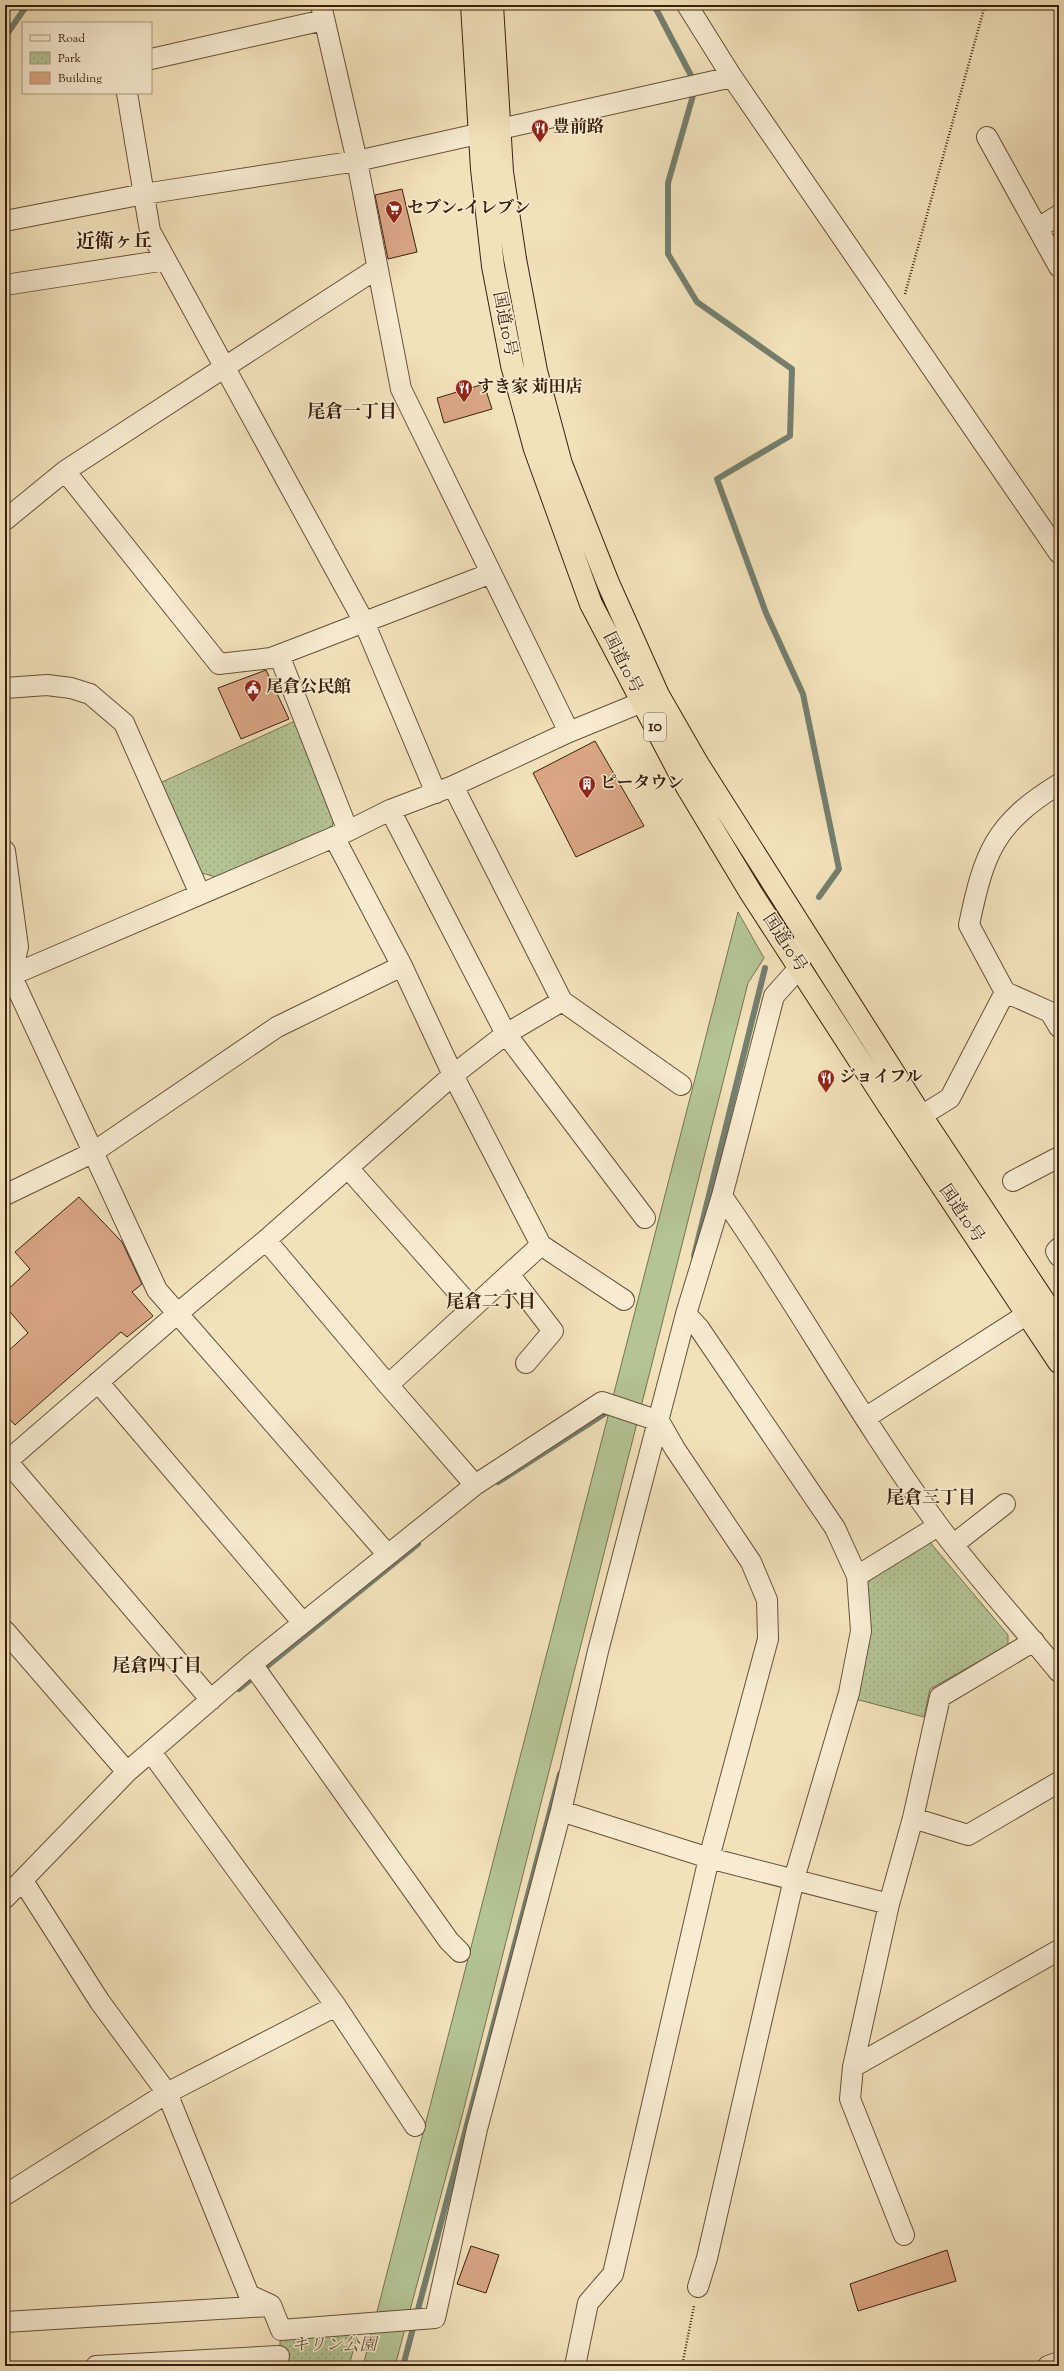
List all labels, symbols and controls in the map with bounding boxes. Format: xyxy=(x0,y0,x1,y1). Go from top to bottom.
legend xyxy=(22,22,152,94)
text: Road xyxy=(58,30,85,48)
text: Park xyxy=(58,50,81,68)
text: Building xyxy=(58,70,102,88)
place label: 豊前路 xyxy=(553,116,604,140)
restaurant icon: 豊前路 xyxy=(530,118,550,143)
place label: セブン-イレブン xyxy=(407,197,530,221)
supermarket icon: セブン-イレブン xyxy=(384,199,404,224)
district label: 近衛ヶ丘 xyxy=(76,229,152,256)
street label: 国道10号 xyxy=(486,290,522,358)
place label: すき家 苅田店 xyxy=(477,376,583,400)
restaurant icon: すき家 苅田店 xyxy=(454,378,474,403)
district label: 尾倉一丁目 xyxy=(307,400,397,426)
street label: 国道10号 xyxy=(596,628,648,698)
place label: 尾倉公民館 xyxy=(266,676,351,700)
public building icon: 尾倉公民館 xyxy=(243,678,263,703)
road number: 10 xyxy=(644,713,666,741)
place label: ピータウン xyxy=(600,772,684,796)
building icon: ピータウン xyxy=(577,774,597,799)
street label: 国道10号 xyxy=(756,909,812,977)
place label: ジョイフル xyxy=(839,1066,922,1090)
restaurant icon: ジョイフル xyxy=(816,1068,836,1093)
street label: 国道10号 xyxy=(933,1180,989,1248)
district label: 尾倉二丁目 xyxy=(446,1290,536,1316)
district label: 尾倉三丁目 xyxy=(886,1486,976,1512)
district label: 尾倉四丁目 xyxy=(112,1654,202,1680)
park label: キリン公園 xyxy=(292,2334,379,2358)

